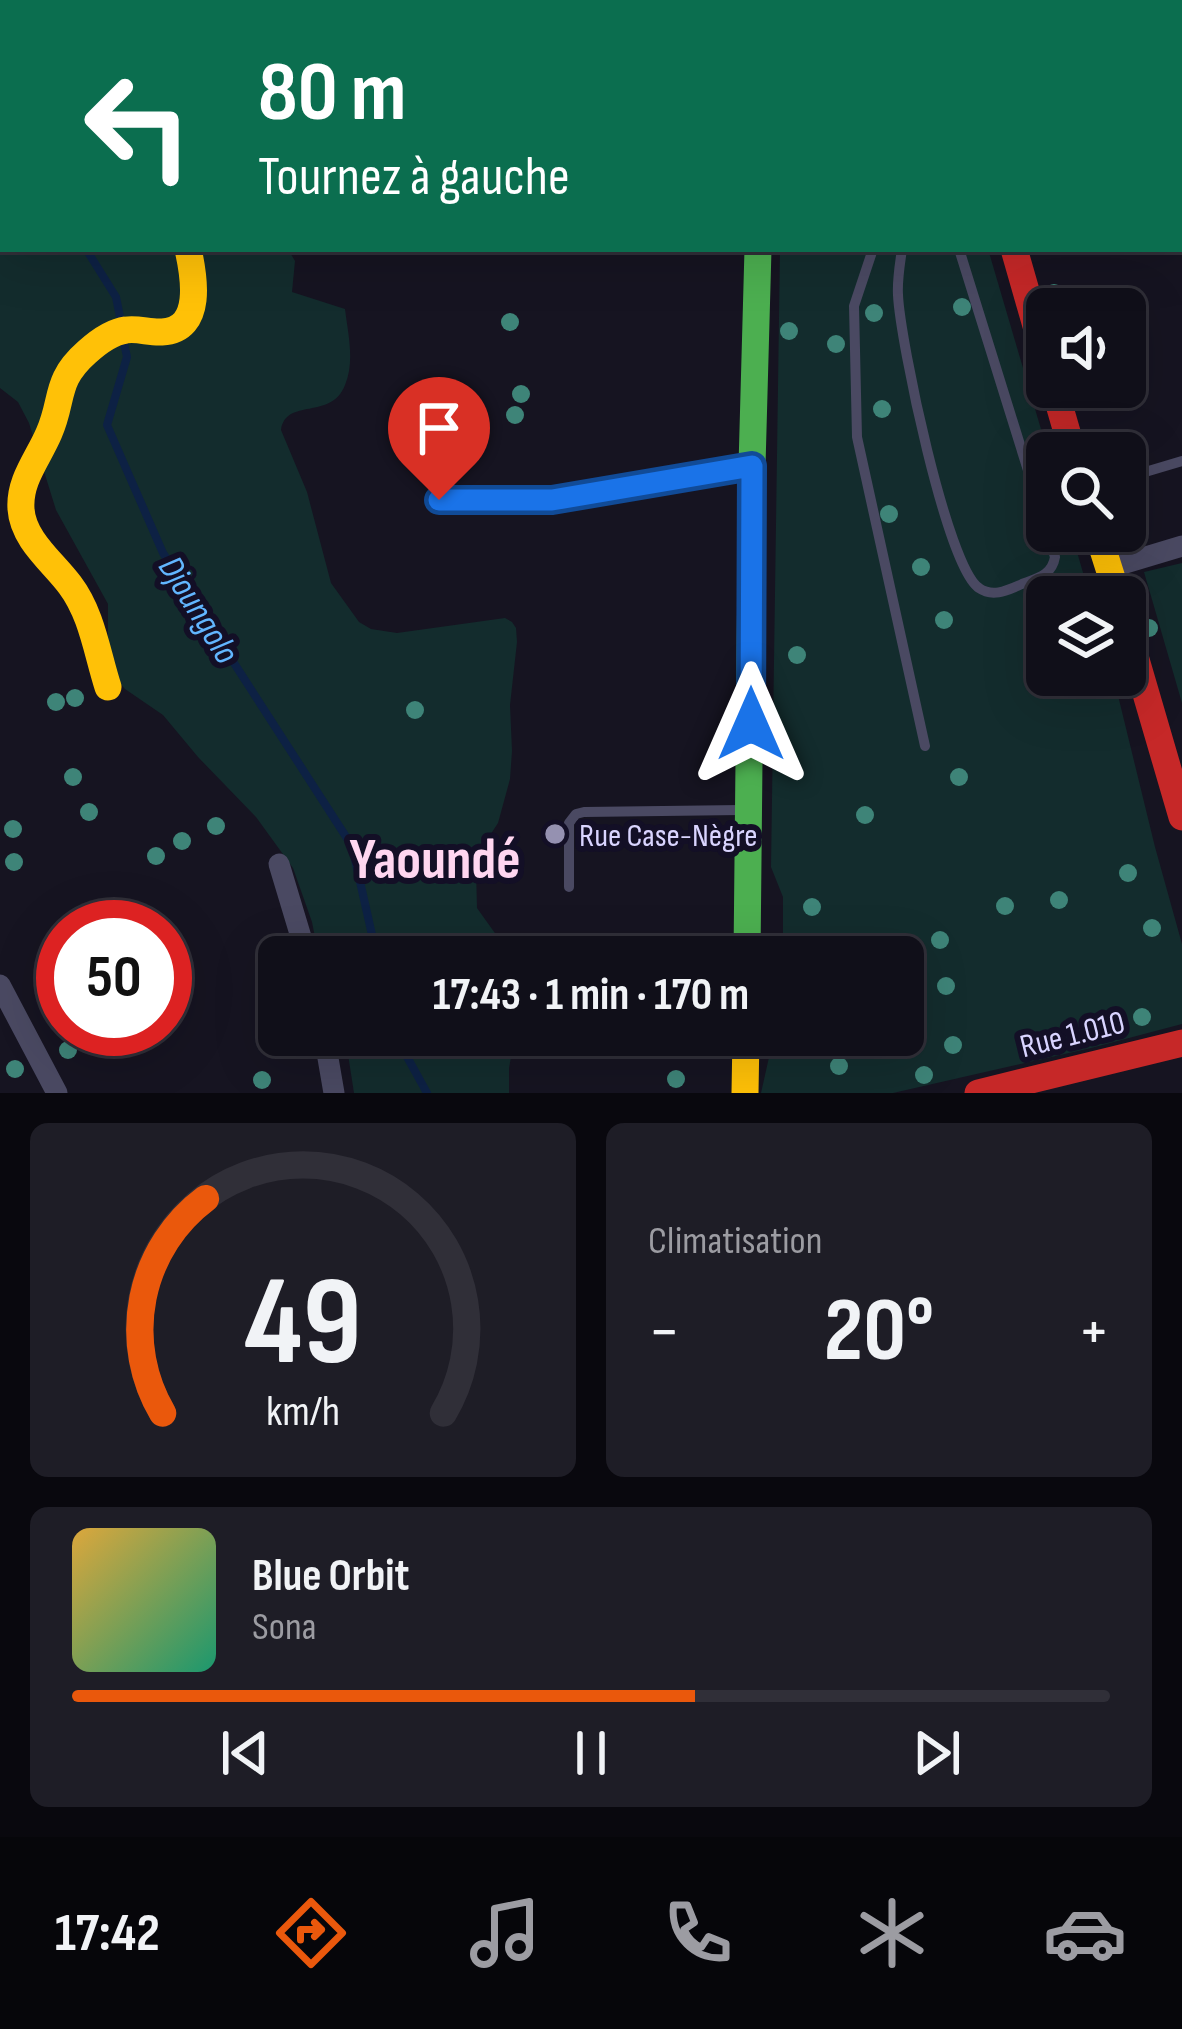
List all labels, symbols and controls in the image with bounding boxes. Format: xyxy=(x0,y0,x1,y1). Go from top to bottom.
text: 80 m xyxy=(258,43,406,144)
icon: left xyxy=(60,48,216,204)
text: Tournez à gauche xyxy=(258,145,570,210)
map controls xyxy=(1026,288,1146,696)
button: sound xyxy=(1026,288,1146,408)
pin xyxy=(388,377,490,500)
icon: arrive xyxy=(406,395,472,461)
button: search xyxy=(1026,432,1146,552)
water label: Djoungolo xyxy=(148,549,248,672)
button: layers xyxy=(1026,576,1146,696)
position arrow xyxy=(688,661,814,787)
place label: Rue Case-Nègre xyxy=(579,816,757,856)
marker: Rue Case-Nègre xyxy=(542,821,568,847)
district label: Yaoundé xyxy=(349,827,521,895)
speed limit sign: 50 xyxy=(36,900,192,1056)
text: 17:43 · 1 min · 170 m xyxy=(433,968,749,1023)
street label: Rue 1.010 xyxy=(1016,1003,1129,1067)
text: Climatisation xyxy=(648,1218,822,1265)
text: 49 xyxy=(244,1250,362,1399)
text: 20° xyxy=(824,1278,934,1386)
text: − xyxy=(648,1293,680,1372)
text: + xyxy=(1078,1293,1110,1372)
text: km/h xyxy=(266,1386,340,1438)
text: Blue Orbit xyxy=(252,1549,409,1604)
text: Sona xyxy=(252,1604,317,1651)
icon: previous xyxy=(212,1720,278,1786)
icon: pause xyxy=(558,1720,624,1786)
icon: next xyxy=(904,1720,970,1786)
icon: directions xyxy=(269,1891,353,1975)
icon: music xyxy=(463,1891,547,1975)
icon: phone xyxy=(656,1891,740,1975)
icon: climate xyxy=(850,1891,934,1975)
icon: car xyxy=(1043,1891,1127,1975)
text: 17:42 xyxy=(55,1901,160,1966)

